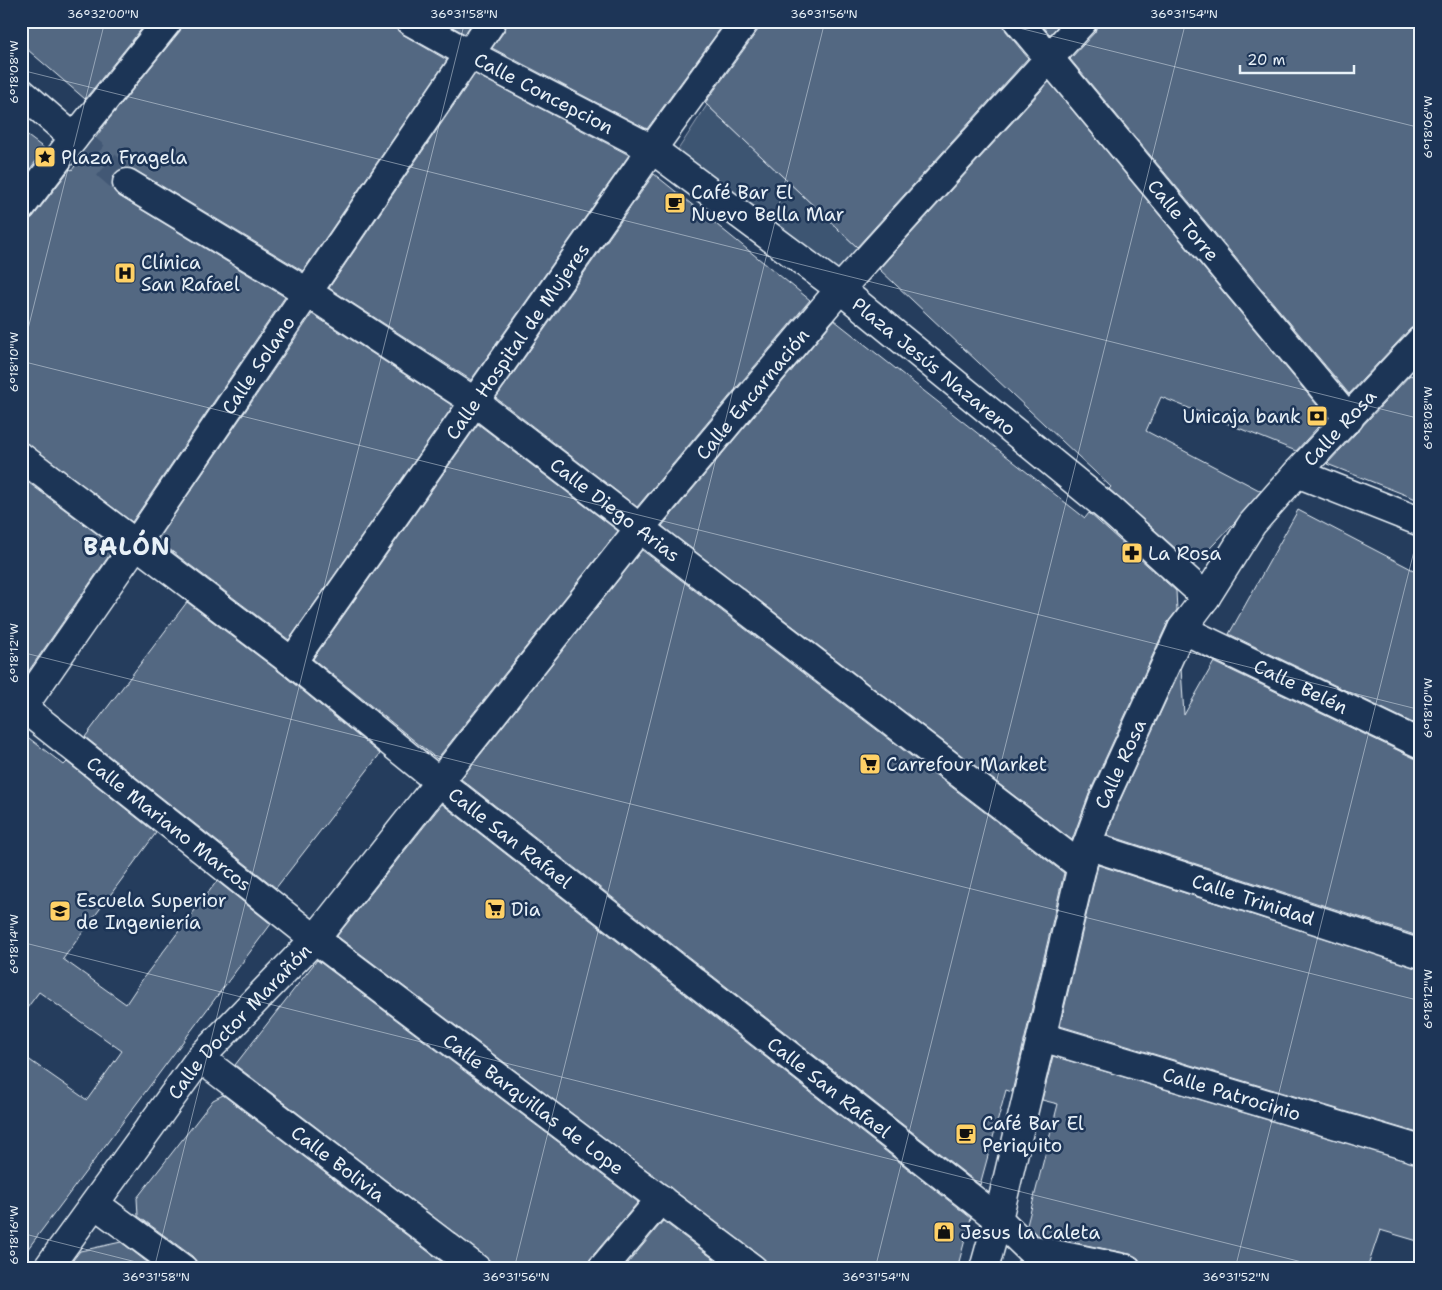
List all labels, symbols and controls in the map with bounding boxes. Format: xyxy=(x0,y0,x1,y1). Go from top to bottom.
text: 36°32'00"N xyxy=(67,6,139,22)
text: 36°31'58"N xyxy=(430,6,498,22)
text: 36°31'56"N xyxy=(790,6,858,22)
text: 36°31'54"N xyxy=(1150,6,1218,22)
text: 6°18'08"W xyxy=(6,40,22,104)
scale bar xyxy=(1240,42,1353,74)
street label: Calle Concepcion xyxy=(470,47,618,140)
text: 20 m xyxy=(1247,50,1286,70)
text: 6°18'06"W xyxy=(1420,96,1436,158)
place icon: Plaza Fragela xyxy=(33,145,57,169)
place label: Plaza Fragela xyxy=(61,145,188,170)
street label: Calle Torre xyxy=(1142,174,1225,267)
place label: Café Bar El Nuevo Bella Mar xyxy=(691,180,845,227)
cafe icon: Café Bar El Nuevo Bella Mar xyxy=(663,191,687,215)
street label: Calle Hospital de Mujeres xyxy=(440,238,595,445)
place label: Clínica San Rafael xyxy=(141,250,240,297)
hospital icon: Clínica San Rafael xyxy=(113,261,137,285)
street label: Plaza Jesús Nazareno xyxy=(847,292,1021,441)
street label: Calle Solano xyxy=(216,311,301,419)
street label: Calle Encarnación xyxy=(690,323,815,465)
text: 6°18'10"W xyxy=(6,332,22,392)
street label: Calle Rosa xyxy=(1298,384,1382,472)
text: 6°18'08"W xyxy=(1420,386,1436,450)
place label: Unicaja bank xyxy=(1182,404,1301,429)
bank icon: Unicaja bank xyxy=(1305,404,1329,428)
street label: Calle Diego Arias xyxy=(545,452,685,568)
district label: BALÓN xyxy=(83,529,171,563)
pharmacy icon: La Rosa xyxy=(1120,541,1144,565)
place label: La Rosa xyxy=(1148,541,1221,566)
text: 6°18'12"W xyxy=(6,623,22,683)
street label: Calle Belén xyxy=(1250,653,1352,720)
text: 6°18'10"W xyxy=(1420,678,1436,738)
street label: Calle Rosa xyxy=(1089,715,1152,812)
street label: Calle Mariano Marcos xyxy=(81,751,256,897)
supermarket icon: Carrefour Market xyxy=(858,752,882,776)
place label: Carrefour Market xyxy=(886,752,1047,777)
street label: Calle San Rafael xyxy=(443,782,577,894)
street label: Calle Trinidad xyxy=(1189,868,1318,931)
place label: Escuela Superior de Ingeniería xyxy=(76,888,227,935)
supermarket icon: Dia xyxy=(483,897,507,921)
place label: Dia xyxy=(511,897,541,922)
school or university icon: Escuela Superior de Ingeniería xyxy=(48,899,72,923)
text: 6°18'14"W xyxy=(6,914,22,974)
street label: Calle Doctor Marañón xyxy=(162,938,317,1105)
text: 6°18'12"W xyxy=(1420,969,1436,1029)
street label: Calle Barquillas de Lope xyxy=(438,1028,629,1181)
street label: Calle San Rafael xyxy=(762,1031,896,1144)
street label: Calle Patrocinio xyxy=(1159,1062,1304,1126)
place label: Café Bar El Periquito xyxy=(982,1111,1084,1158)
street label: Calle Bolivia xyxy=(286,1120,390,1208)
cafe icon: Café Bar El Periquito xyxy=(954,1122,978,1146)
text: 6°18'16"W xyxy=(6,1205,22,1265)
shop icon: Jesus la Caleta xyxy=(932,1220,956,1244)
place label: Jesus la Caleta xyxy=(960,1220,1100,1245)
text: 36°31'58"N xyxy=(122,1269,190,1285)
text: 36°31'56"N xyxy=(482,1269,550,1285)
text: 36°31'54"N xyxy=(842,1269,910,1285)
text: 36°31'52"N xyxy=(1202,1269,1270,1285)

